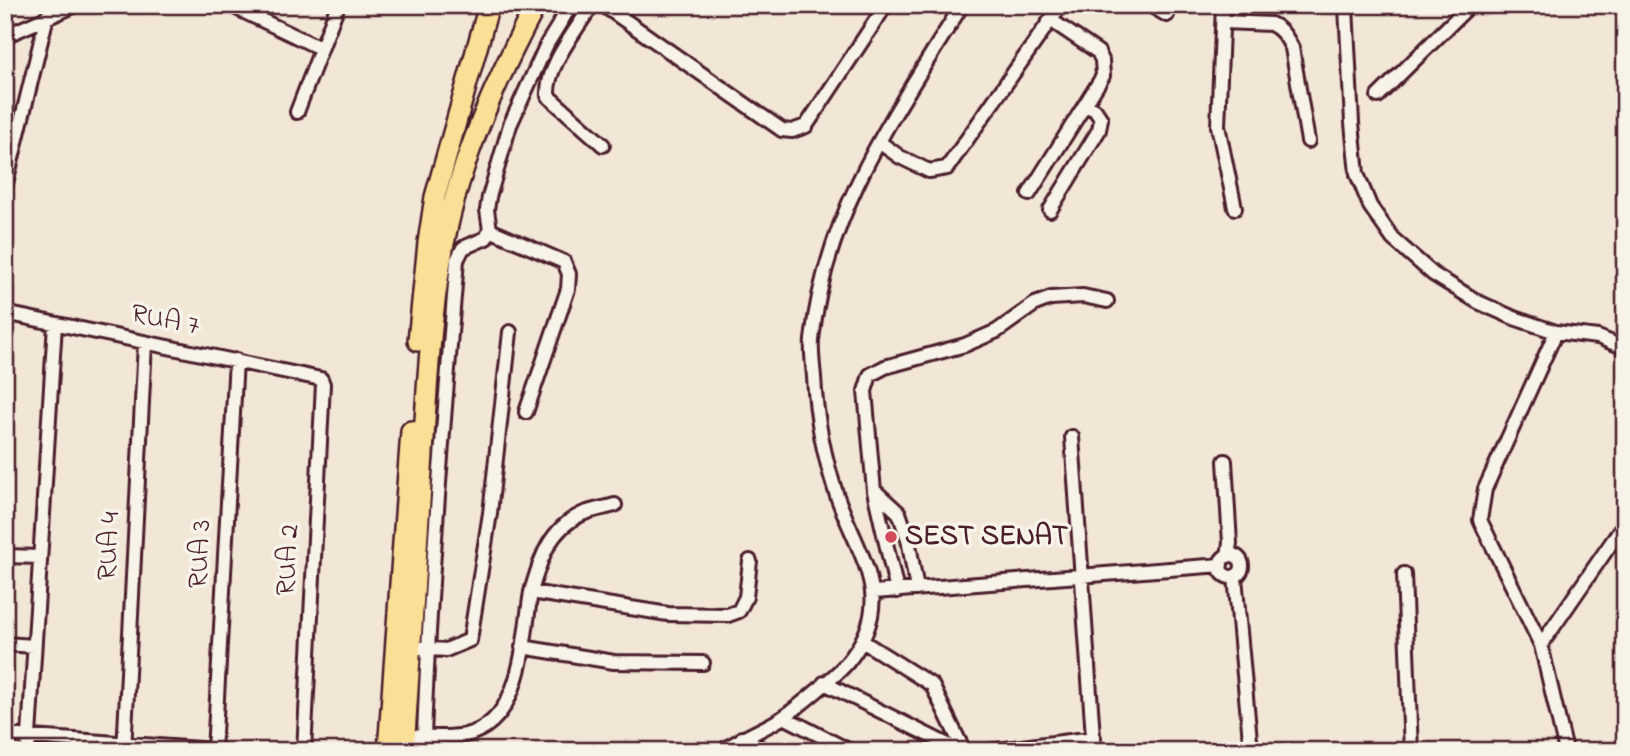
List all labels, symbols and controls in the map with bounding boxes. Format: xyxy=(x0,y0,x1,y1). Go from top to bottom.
street label: RUA 7 xyxy=(127,294,203,348)
street label: RUA 4 xyxy=(88,510,132,582)
place label: SEST SENAT xyxy=(905,517,1068,558)
street label: RUA 3 xyxy=(179,518,223,590)
street label: RUA 2 xyxy=(267,523,311,597)
marker: SEST SENAT xyxy=(883,529,899,545)

